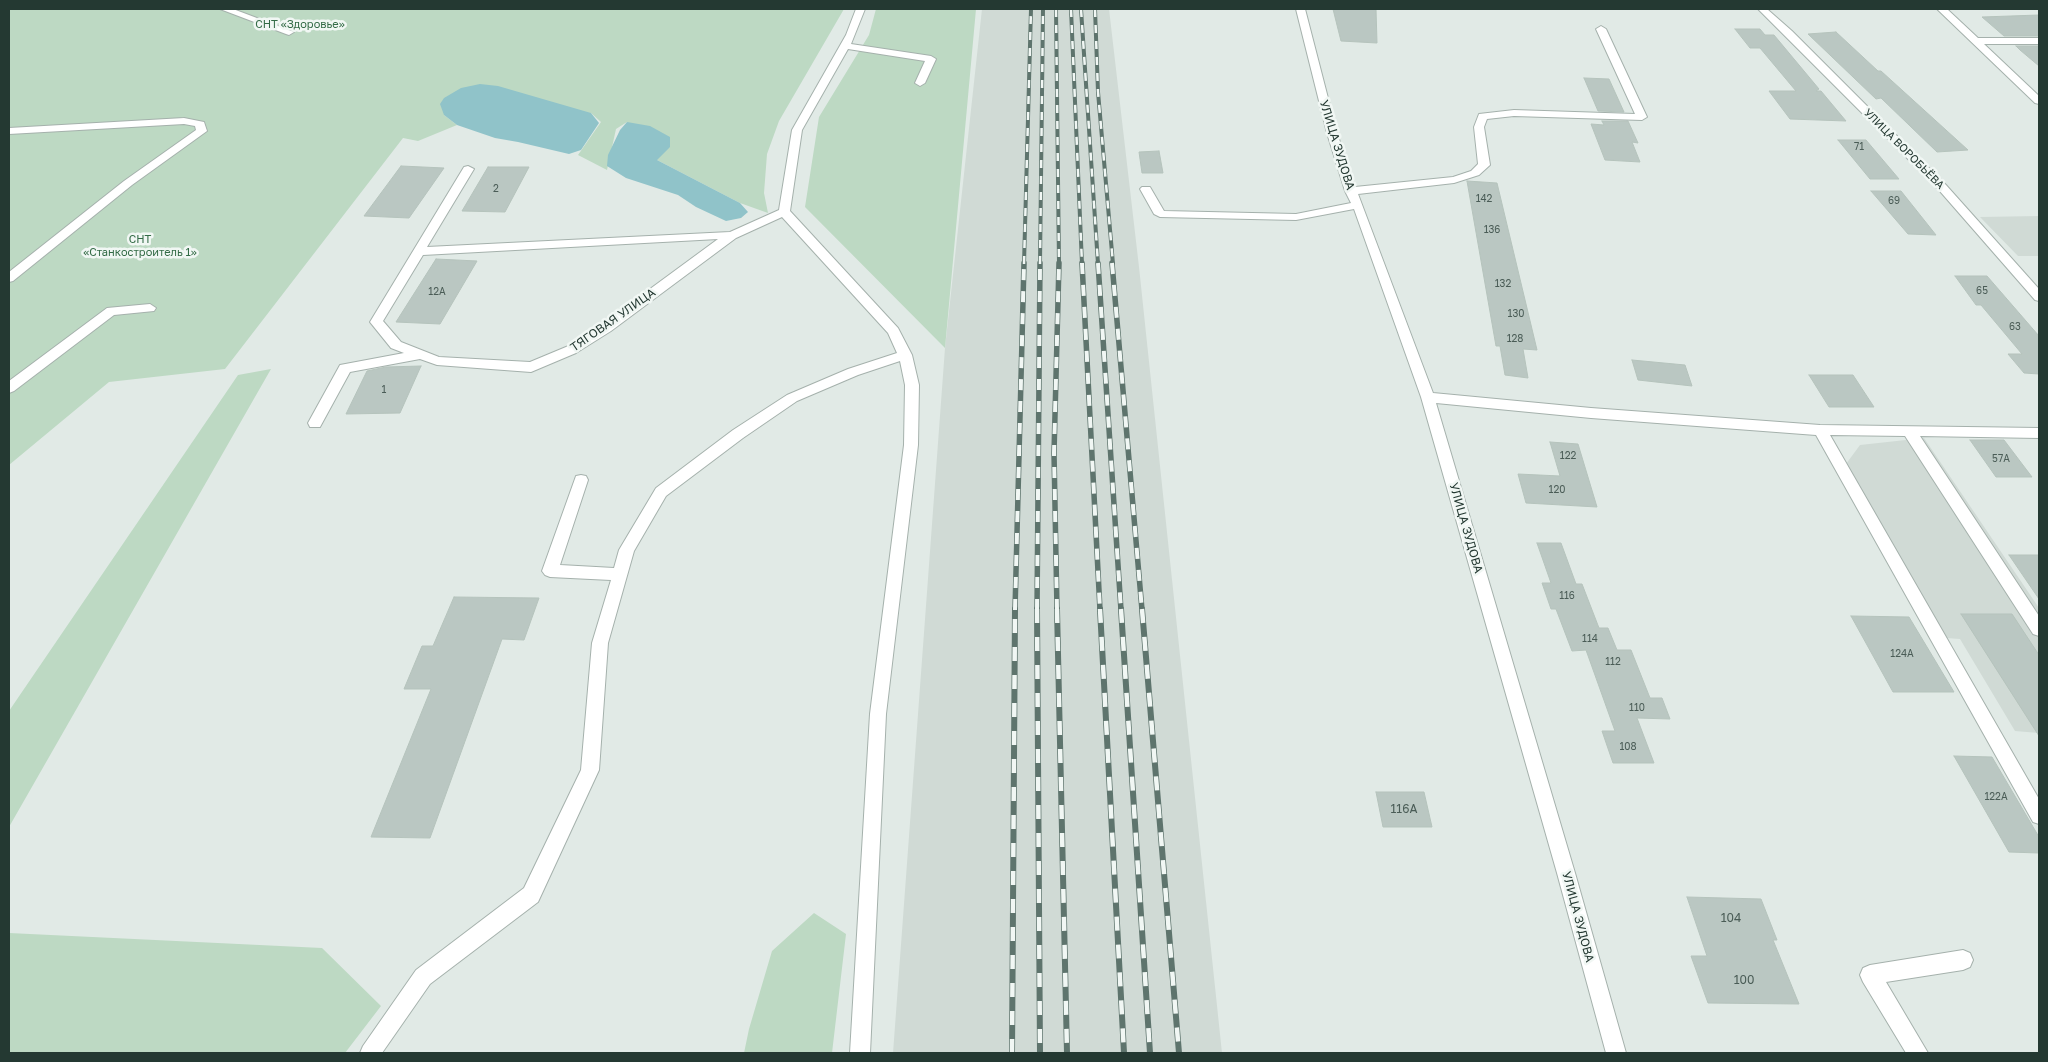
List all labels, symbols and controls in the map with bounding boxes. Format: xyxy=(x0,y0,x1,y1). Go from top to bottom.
park label: СНТ «Здоровье» xyxy=(255,18,345,32)
street label: УЛИЦА ЗУДОВА xyxy=(1316,98,1358,192)
street label: УЛИЦА ВОРОБЬЁВА xyxy=(1861,106,1947,192)
house number: 71 xyxy=(1854,141,1864,153)
house number: 2 xyxy=(493,183,499,195)
house number: 142 xyxy=(1476,193,1492,205)
house number: 69 xyxy=(1888,195,1900,207)
house number: 136 xyxy=(1484,224,1500,236)
park label: СНТ «Станкостроитель 1» xyxy=(83,233,197,259)
house number: 132 xyxy=(1495,278,1511,290)
street label: ТЯГОВАЯ УЛИЦА xyxy=(568,285,658,355)
house number: 65 xyxy=(1976,285,1988,297)
house number: 12А xyxy=(428,286,446,298)
house number: 130 xyxy=(1508,308,1524,320)
house number: 63 xyxy=(2009,321,2021,333)
house number: 128 xyxy=(1507,333,1523,345)
house number: 1 xyxy=(382,384,386,396)
house number: 122 xyxy=(1560,450,1576,462)
house number: 57А xyxy=(1992,453,2010,465)
street label: УЛИЦА ЗУДОВА xyxy=(1446,481,1486,575)
house number: 120 xyxy=(1549,484,1565,496)
house number: 116 xyxy=(1559,590,1575,602)
house number: 114 xyxy=(1582,633,1598,645)
house number: 124А xyxy=(1890,648,1914,660)
house number: 112 xyxy=(1605,656,1621,668)
house number: 110 xyxy=(1629,702,1645,714)
house number: 108 xyxy=(1619,741,1637,753)
house number: 122А xyxy=(1984,791,2008,803)
house number: 116А xyxy=(1391,802,1417,816)
street label: УЛИЦА ЗУДОВА xyxy=(1559,870,1597,964)
house number: 104 xyxy=(1721,911,1741,925)
house number: 100 xyxy=(1734,973,1754,987)

